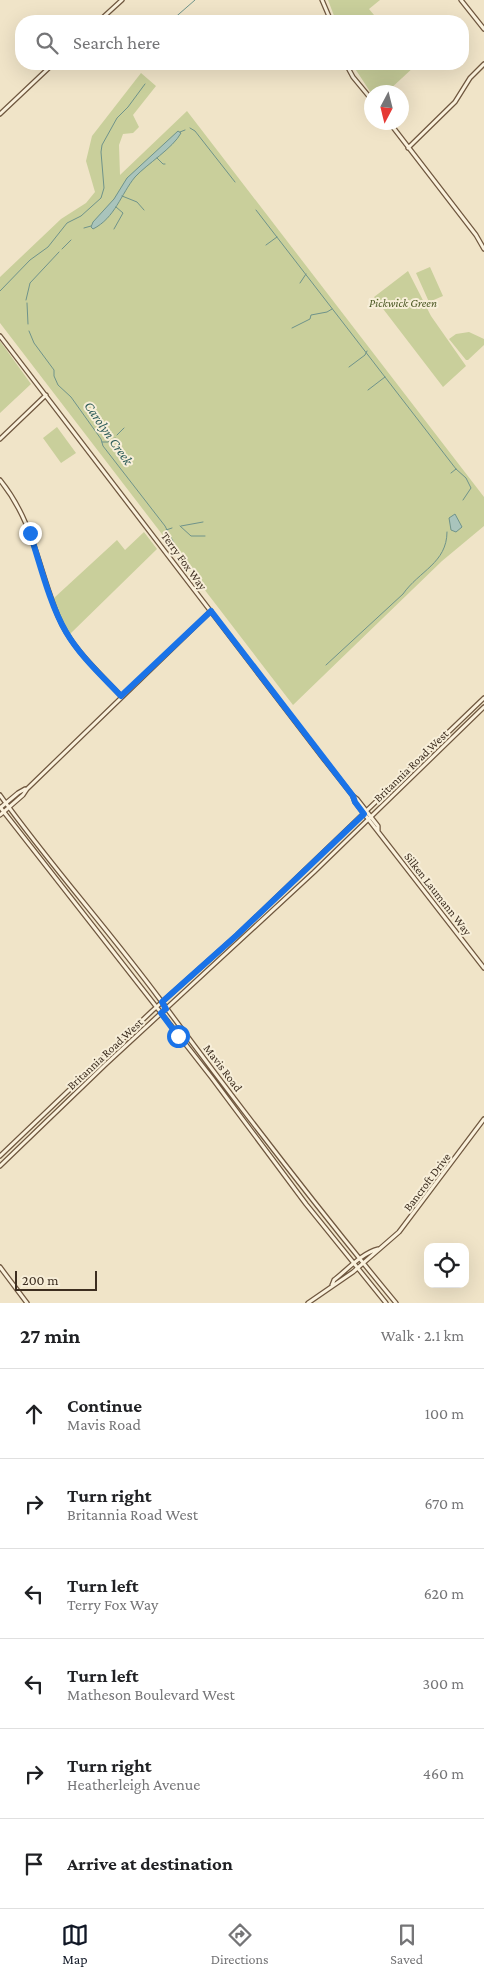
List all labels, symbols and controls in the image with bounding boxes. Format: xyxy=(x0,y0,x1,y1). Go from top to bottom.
search box xyxy=(15,15,469,70)
icon: search xyxy=(33,29,61,57)
text: Search here xyxy=(73,32,160,53)
north arrow xyxy=(364,85,409,130)
park label: Pickwick Green xyxy=(369,296,437,310)
water label: Carolyn Creek xyxy=(81,398,137,469)
route end xyxy=(19,522,42,545)
street label: Terry Fox Way xyxy=(158,529,210,593)
street label: Britannia Road West xyxy=(371,726,452,805)
street label: Silken Laumann Way xyxy=(401,850,475,939)
street label: Britannia Road West xyxy=(64,1015,146,1093)
route start xyxy=(167,1025,190,1048)
street label: Mavis Road xyxy=(201,1042,246,1095)
street label: Bancroft Drive xyxy=(401,1150,453,1214)
map controls xyxy=(424,1243,469,1288)
button: locate xyxy=(424,1243,469,1288)
scale bar xyxy=(15,1268,98,1291)
text: 200 m xyxy=(22,1272,58,1288)
text: 27 min xyxy=(20,1324,80,1348)
text: Walk · 2.1 km xyxy=(381,1327,464,1344)
text: Continue xyxy=(67,1395,142,1416)
icon: ahead xyxy=(20,1400,48,1428)
text: 100 m xyxy=(425,1405,464,1422)
text: Mavis Road xyxy=(67,1416,141,1433)
text: Turn right xyxy=(67,1485,152,1506)
icon: right xyxy=(20,1490,48,1518)
text: 670 m xyxy=(424,1495,464,1512)
text: Britannia Road West xyxy=(67,1506,198,1523)
text: Turn left xyxy=(67,1575,139,1596)
icon: left xyxy=(20,1580,48,1608)
text: 620 m xyxy=(424,1585,464,1602)
text: Terry Fox Way xyxy=(67,1596,158,1613)
text: Turn left xyxy=(67,1665,139,1686)
icon: left xyxy=(20,1670,48,1698)
text: 300 m xyxy=(422,1675,464,1692)
text: Matheson Boulevard West xyxy=(67,1686,235,1703)
text: Turn right xyxy=(67,1755,152,1776)
icon: right xyxy=(20,1760,48,1788)
text: 460 m xyxy=(423,1765,464,1782)
text: Heatherleigh Avenue xyxy=(67,1776,200,1793)
icon: arrive xyxy=(20,1850,48,1878)
text: Arrive at destination xyxy=(67,1853,233,1874)
tab: Map xyxy=(61,1921,89,1967)
tab: Directions xyxy=(211,1921,269,1967)
tab: Saved xyxy=(390,1921,423,1967)

